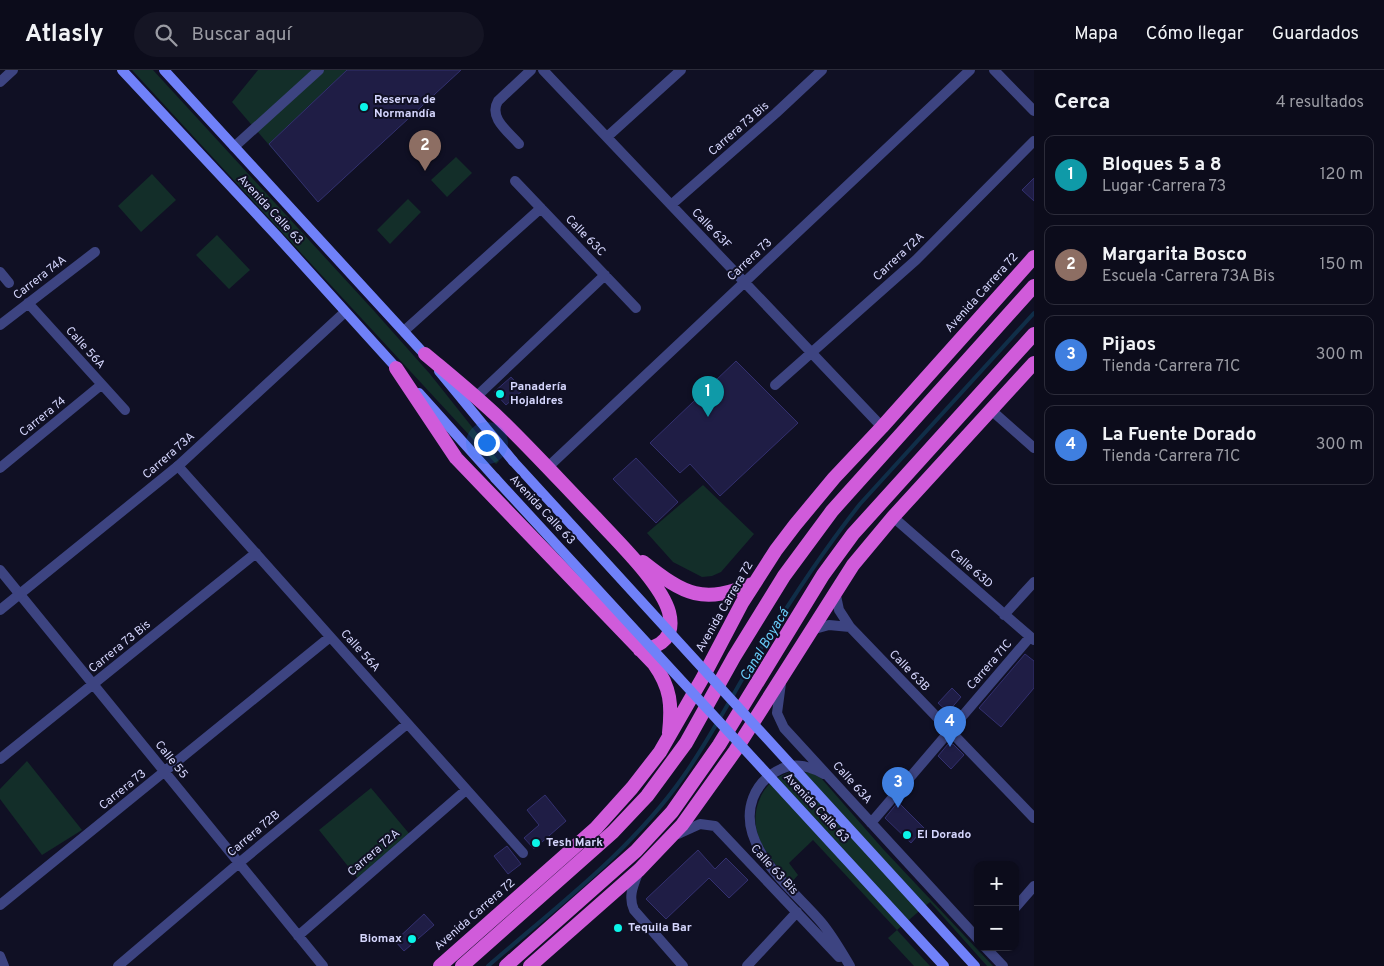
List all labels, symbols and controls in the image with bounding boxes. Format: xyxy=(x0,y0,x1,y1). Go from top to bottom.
search box xyxy=(134,12,484,57)
text: Atlasly xyxy=(25,20,104,50)
icon: search xyxy=(152,21,180,49)
text: Buscar aquí xyxy=(192,23,291,47)
text: Mapa xyxy=(1074,23,1118,46)
text: Cómo llegar xyxy=(1146,23,1244,46)
text: Guardados xyxy=(1272,23,1359,46)
text: Cerca xyxy=(1054,89,1110,116)
place label: Reserva de Normandía xyxy=(374,92,436,122)
text: 4 resultados xyxy=(1276,93,1364,113)
street label: Carrera 73 Bis xyxy=(705,98,773,160)
marker: Reserva de Normandía xyxy=(358,101,370,113)
pin: 2 xyxy=(409,130,441,171)
text: Bloques 5 a 8 xyxy=(1102,153,1222,177)
text: 1 xyxy=(1068,165,1074,185)
text: 120 m xyxy=(1320,165,1363,185)
street label: Avenida Calle 63 xyxy=(233,172,307,248)
text: Lugar · Carrera 73 xyxy=(1102,177,1226,197)
street label: Calle 63F xyxy=(688,205,735,253)
street label: Calle 63C xyxy=(561,212,609,260)
street label: Carrera 72A xyxy=(870,229,928,285)
street label: Carrera 73 xyxy=(724,235,776,285)
text: Margarita Bosco xyxy=(1102,243,1247,267)
street label: Avenida Carrera 72 xyxy=(942,250,1022,336)
street label: Carrera 74A xyxy=(10,252,70,304)
text: 2 xyxy=(1066,255,1076,275)
text: 150 m xyxy=(1320,255,1363,275)
text: Escuela · Carrera 73A Bis xyxy=(1102,267,1275,287)
street label: Calle 56A xyxy=(62,323,108,373)
text: Pijaos xyxy=(1102,333,1156,357)
text: 3 xyxy=(1066,345,1076,365)
text: 300 m xyxy=(1316,345,1363,365)
text: Tienda · Carrera 71C xyxy=(1102,357,1240,377)
pin: 1 xyxy=(692,376,724,417)
place label: Panadería Hojaldres xyxy=(510,379,567,409)
marker: Panadería Hojaldres xyxy=(494,388,506,400)
street label: Carrera 74 xyxy=(16,393,70,441)
text: La Fuente Dorado xyxy=(1102,423,1257,447)
street label: Carrera 73A xyxy=(140,429,198,483)
your location xyxy=(474,430,500,456)
text: 4 xyxy=(1066,435,1076,455)
text: 300 m xyxy=(1316,435,1363,455)
text: Tienda · Carrera 71C xyxy=(1102,447,1240,467)
street label: Avenida Calle 63 xyxy=(505,472,579,548)
street label: Calle 63D xyxy=(946,546,996,592)
street label: Avenida Carrera 72 xyxy=(693,559,757,655)
water label: Canal Boyacá xyxy=(737,604,794,684)
street label: Carrera 73 Bis xyxy=(86,617,154,677)
street label: Calle 56A xyxy=(337,626,383,676)
street label: Carrera 71C xyxy=(964,636,1016,693)
street label: Calle 63B xyxy=(885,647,933,695)
pin: 4 xyxy=(934,706,966,747)
street label: Calle 55 xyxy=(151,738,191,782)
street label: Calle 63A xyxy=(829,758,875,808)
street label: Carrera 73 xyxy=(96,766,150,814)
pin: 3 xyxy=(882,767,914,808)
street label: Avenida Calle 63 xyxy=(779,770,853,846)
street label: Carrera 72B xyxy=(224,807,284,861)
street label: Carrera 72A xyxy=(344,826,404,880)
place label: El Dorado xyxy=(917,827,972,843)
marker: El Dorado xyxy=(901,829,913,841)
place label: Tesh Mark xyxy=(546,835,603,851)
marker: Tesh Mark xyxy=(530,837,542,849)
street label: Calle 63 Bis xyxy=(747,841,801,899)
map controls xyxy=(974,861,1019,951)
button: + xyxy=(974,861,1019,906)
street label: Avenida Carrera 72 xyxy=(431,875,519,955)
button: − xyxy=(974,906,1019,951)
place label: Tequila Bar xyxy=(628,920,692,936)
marker: Tequila Bar xyxy=(612,922,624,934)
place label: Biomax xyxy=(359,931,402,947)
marker: Biomax xyxy=(406,933,418,945)

